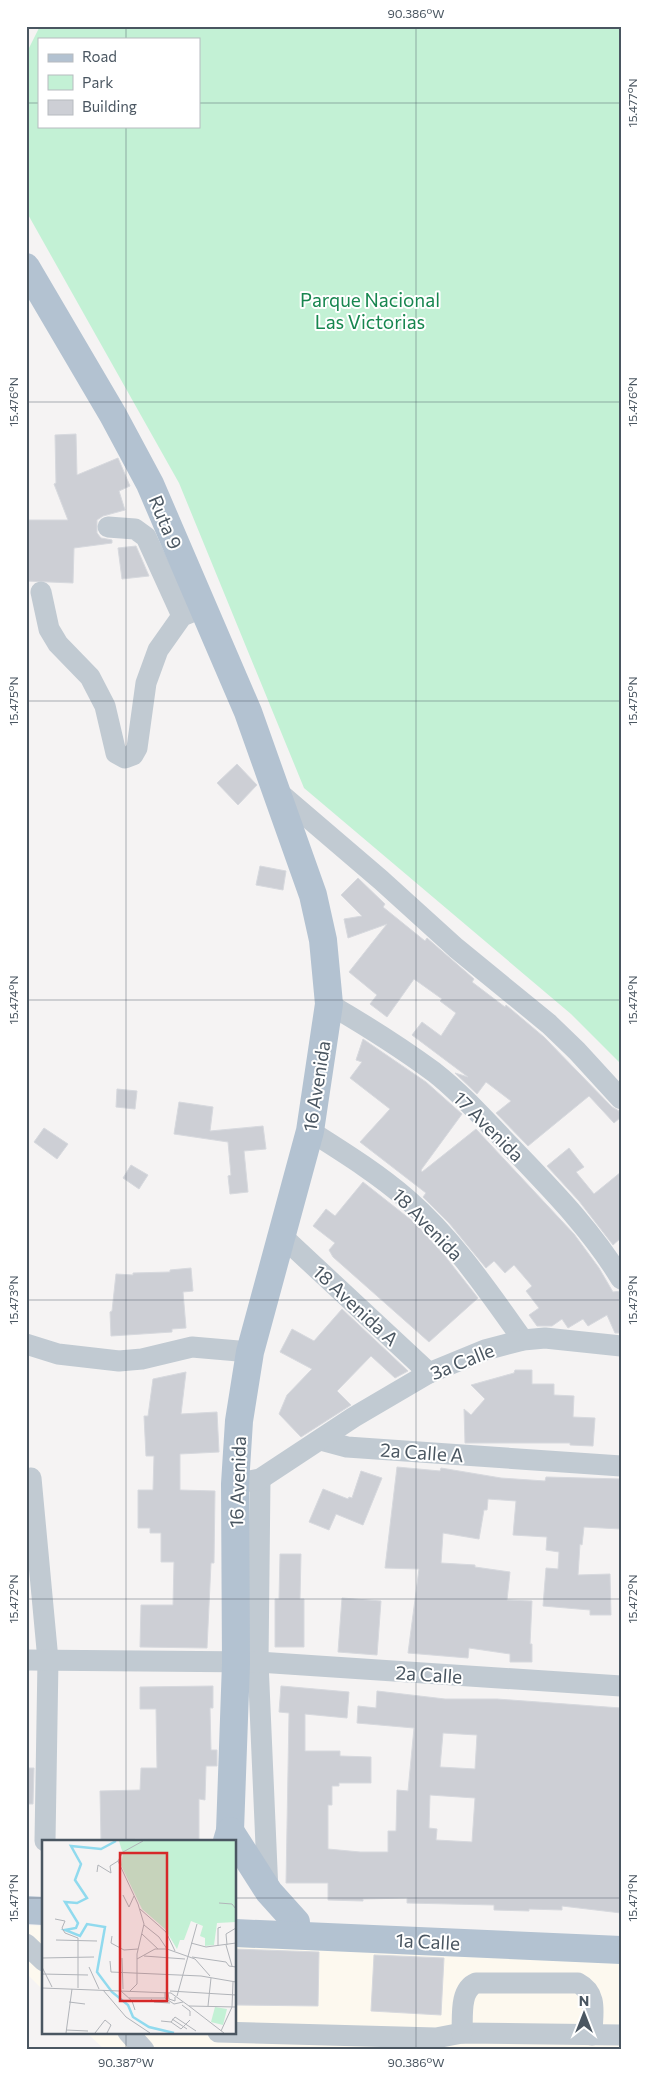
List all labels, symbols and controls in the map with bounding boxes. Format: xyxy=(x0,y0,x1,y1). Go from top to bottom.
text: 90.386°W xyxy=(387,6,445,20)
legend xyxy=(38,38,200,128)
text: Road xyxy=(82,47,117,65)
text: Park xyxy=(82,73,113,91)
text: 15.477°N xyxy=(625,79,639,127)
text: Building xyxy=(82,97,137,115)
park label: Parque Nacional Las Victorias xyxy=(300,288,440,333)
text: 15.476°N xyxy=(6,377,20,427)
text: 15.476°N xyxy=(625,377,639,427)
street label: Ruta 9 xyxy=(144,492,188,552)
text: 15.475°N xyxy=(6,676,20,726)
text: 15.475°N xyxy=(625,676,639,726)
text: 15.474°N xyxy=(6,976,20,1024)
text: 15.474°N xyxy=(625,976,639,1024)
street label: 16 Avenida xyxy=(297,1039,335,1133)
street label: 17 Avenida xyxy=(449,1086,529,1166)
street label: 18 Avenida xyxy=(388,1183,468,1265)
street label: 18 Avenida A xyxy=(308,1260,404,1350)
text: 15.473°N xyxy=(6,1275,20,1325)
text: 15.473°N xyxy=(625,1275,639,1325)
street label: 3a Calle xyxy=(427,1338,497,1384)
street label: 16 Avenida xyxy=(224,1436,250,1528)
street label: 2a Calle A xyxy=(380,1438,464,1466)
text: 15.472°N xyxy=(6,1574,20,1624)
text: 15.472°N xyxy=(625,1574,639,1624)
street label: 2a Calle xyxy=(395,1660,463,1688)
inset map xyxy=(42,1840,236,2034)
text: 15.471°N xyxy=(6,1874,20,1922)
text: 15.471°N xyxy=(625,1874,639,1922)
street label: 1a Calle xyxy=(395,1928,461,1954)
north arrow xyxy=(560,1988,610,2038)
text: N xyxy=(579,1992,589,2009)
text: 90.387°W xyxy=(98,2055,154,2069)
text: 90.386°W xyxy=(387,2055,445,2069)

